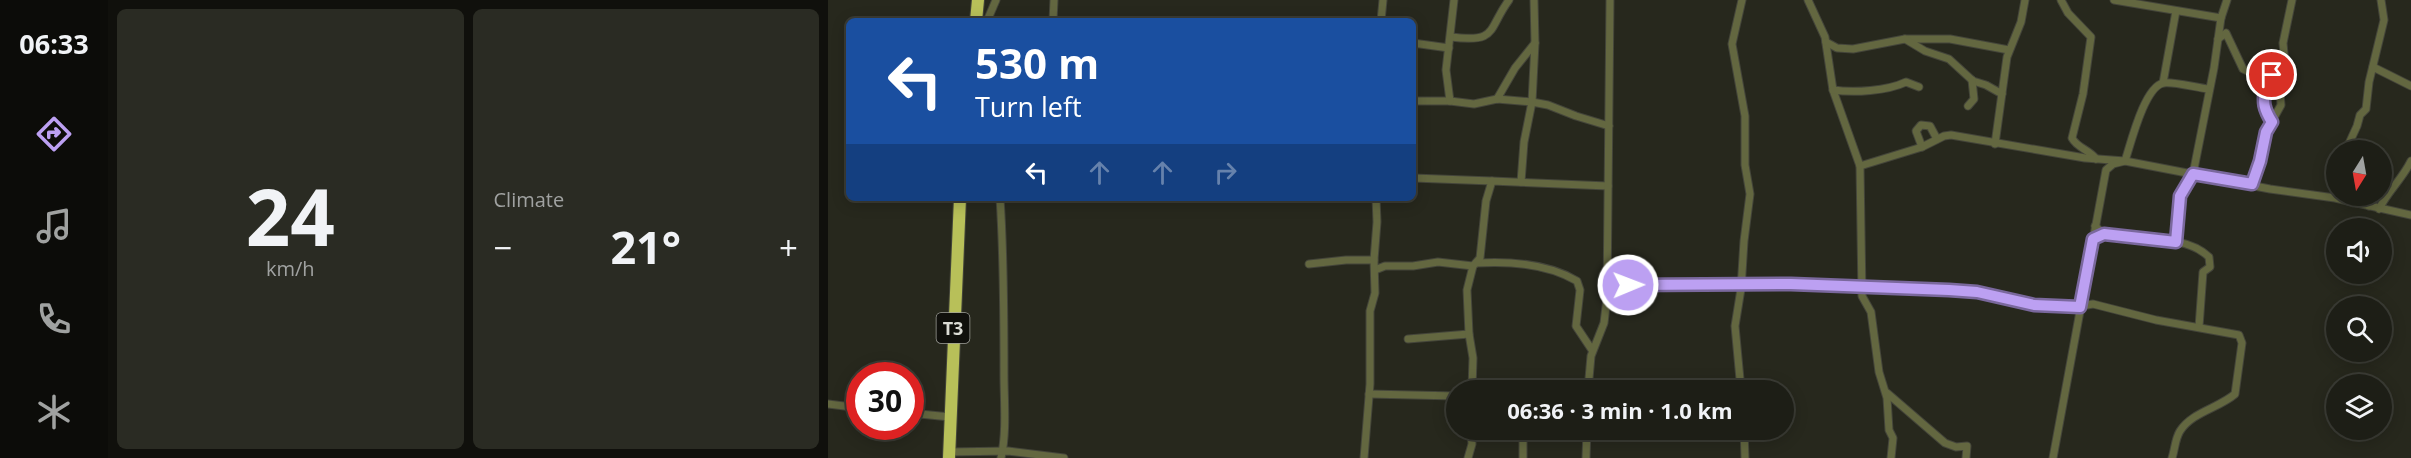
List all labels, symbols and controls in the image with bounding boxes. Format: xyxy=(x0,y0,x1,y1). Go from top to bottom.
text: 06:33 xyxy=(19,25,89,62)
text: 530 m xyxy=(975,34,1099,91)
icon: left xyxy=(876,42,954,120)
pin xyxy=(2246,49,2297,100)
icon: arrive xyxy=(2255,58,2288,91)
text: Turn left xyxy=(975,88,1082,125)
icon: directions xyxy=(33,113,75,155)
north arrow xyxy=(2326,140,2392,206)
map controls xyxy=(2326,140,2392,440)
icon: left xyxy=(1020,156,1053,189)
icon: ahead xyxy=(1083,156,1116,189)
icon: ahead xyxy=(1146,156,1179,189)
icon: right xyxy=(1209,156,1242,189)
text: 24 xyxy=(246,163,335,269)
text: Climate xyxy=(494,186,564,213)
icon: music xyxy=(33,205,75,247)
text: 21° xyxy=(610,216,681,277)
button: sound xyxy=(2326,218,2392,284)
text: − xyxy=(494,225,512,270)
text: + xyxy=(779,225,798,270)
position arrow xyxy=(1596,253,1660,317)
text: km/h xyxy=(266,255,315,282)
button: search xyxy=(2326,296,2392,362)
icon: phone xyxy=(33,298,75,340)
road number: T3 xyxy=(936,313,970,343)
speed limit sign: 30 xyxy=(846,362,924,440)
button: layers xyxy=(2326,374,2392,440)
icon: climate xyxy=(33,391,75,433)
text: 06:36 · 3 min · 1.0 km xyxy=(1507,395,1733,425)

